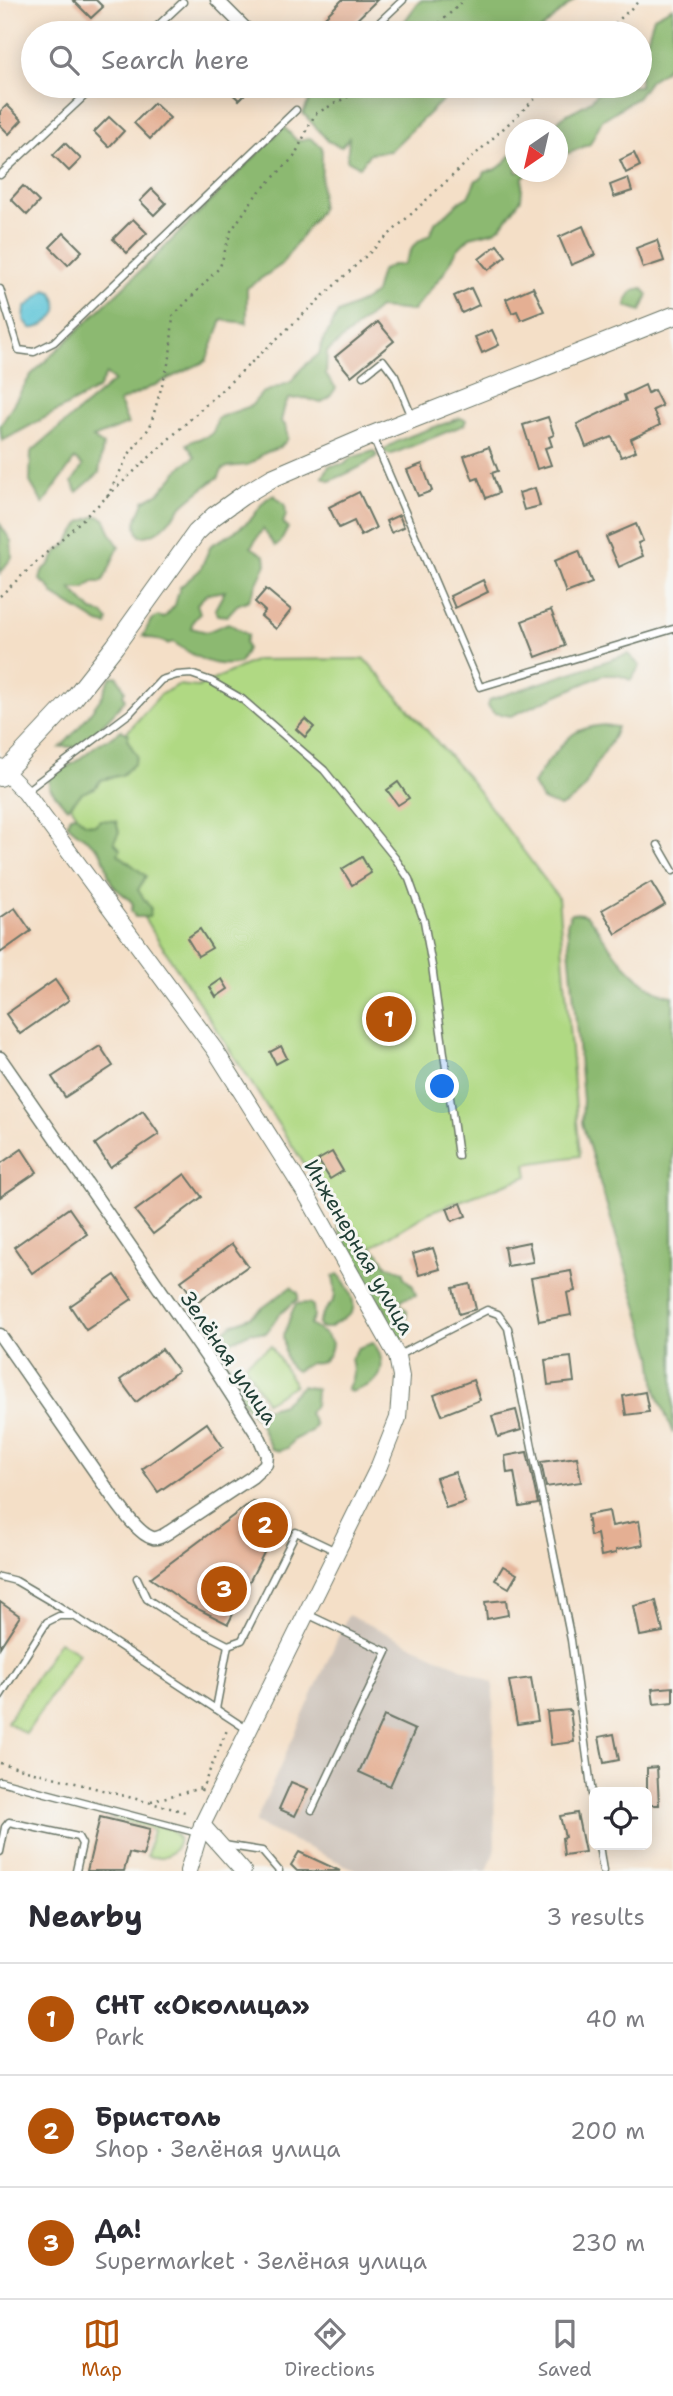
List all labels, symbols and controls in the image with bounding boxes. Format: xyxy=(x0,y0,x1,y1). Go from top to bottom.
search box xyxy=(21,21,652,98)
icon: search xyxy=(45,41,83,79)
text: Search here xyxy=(101,42,250,77)
north arrow xyxy=(505,119,568,182)
pin: 1 xyxy=(366,993,412,1045)
your location xyxy=(425,1069,459,1103)
street label: Инженерная улица xyxy=(297,1154,421,1340)
street label: Зелёная улица xyxy=(174,1286,284,1430)
pin: 2 xyxy=(242,1499,288,1551)
pin: 3 xyxy=(201,1563,247,1615)
map controls xyxy=(589,1787,652,1850)
button: locate xyxy=(589,1787,652,1850)
text: Nearby xyxy=(28,1896,143,1937)
text: 3 results xyxy=(546,1902,645,1932)
text: СНТ «Околица» xyxy=(95,1987,310,2022)
text: 1 xyxy=(46,2004,56,2034)
text: 40 m xyxy=(585,2004,645,2034)
text: Park xyxy=(95,2022,144,2052)
text: Бристоль xyxy=(95,2099,221,2134)
text: 2 xyxy=(43,2116,59,2146)
text: 200 m xyxy=(570,2116,645,2146)
text: Shop · Зелёная улица xyxy=(95,2134,341,2164)
text: Да! xyxy=(95,2211,142,2246)
text: 3 xyxy=(43,2228,59,2258)
text: 230 m xyxy=(571,2228,645,2258)
text: Supermarket · Зелёная улица xyxy=(95,2246,427,2276)
tab: Map xyxy=(81,2315,122,2382)
tab: Directions xyxy=(285,2315,375,2382)
tab: Saved xyxy=(538,2315,592,2382)

